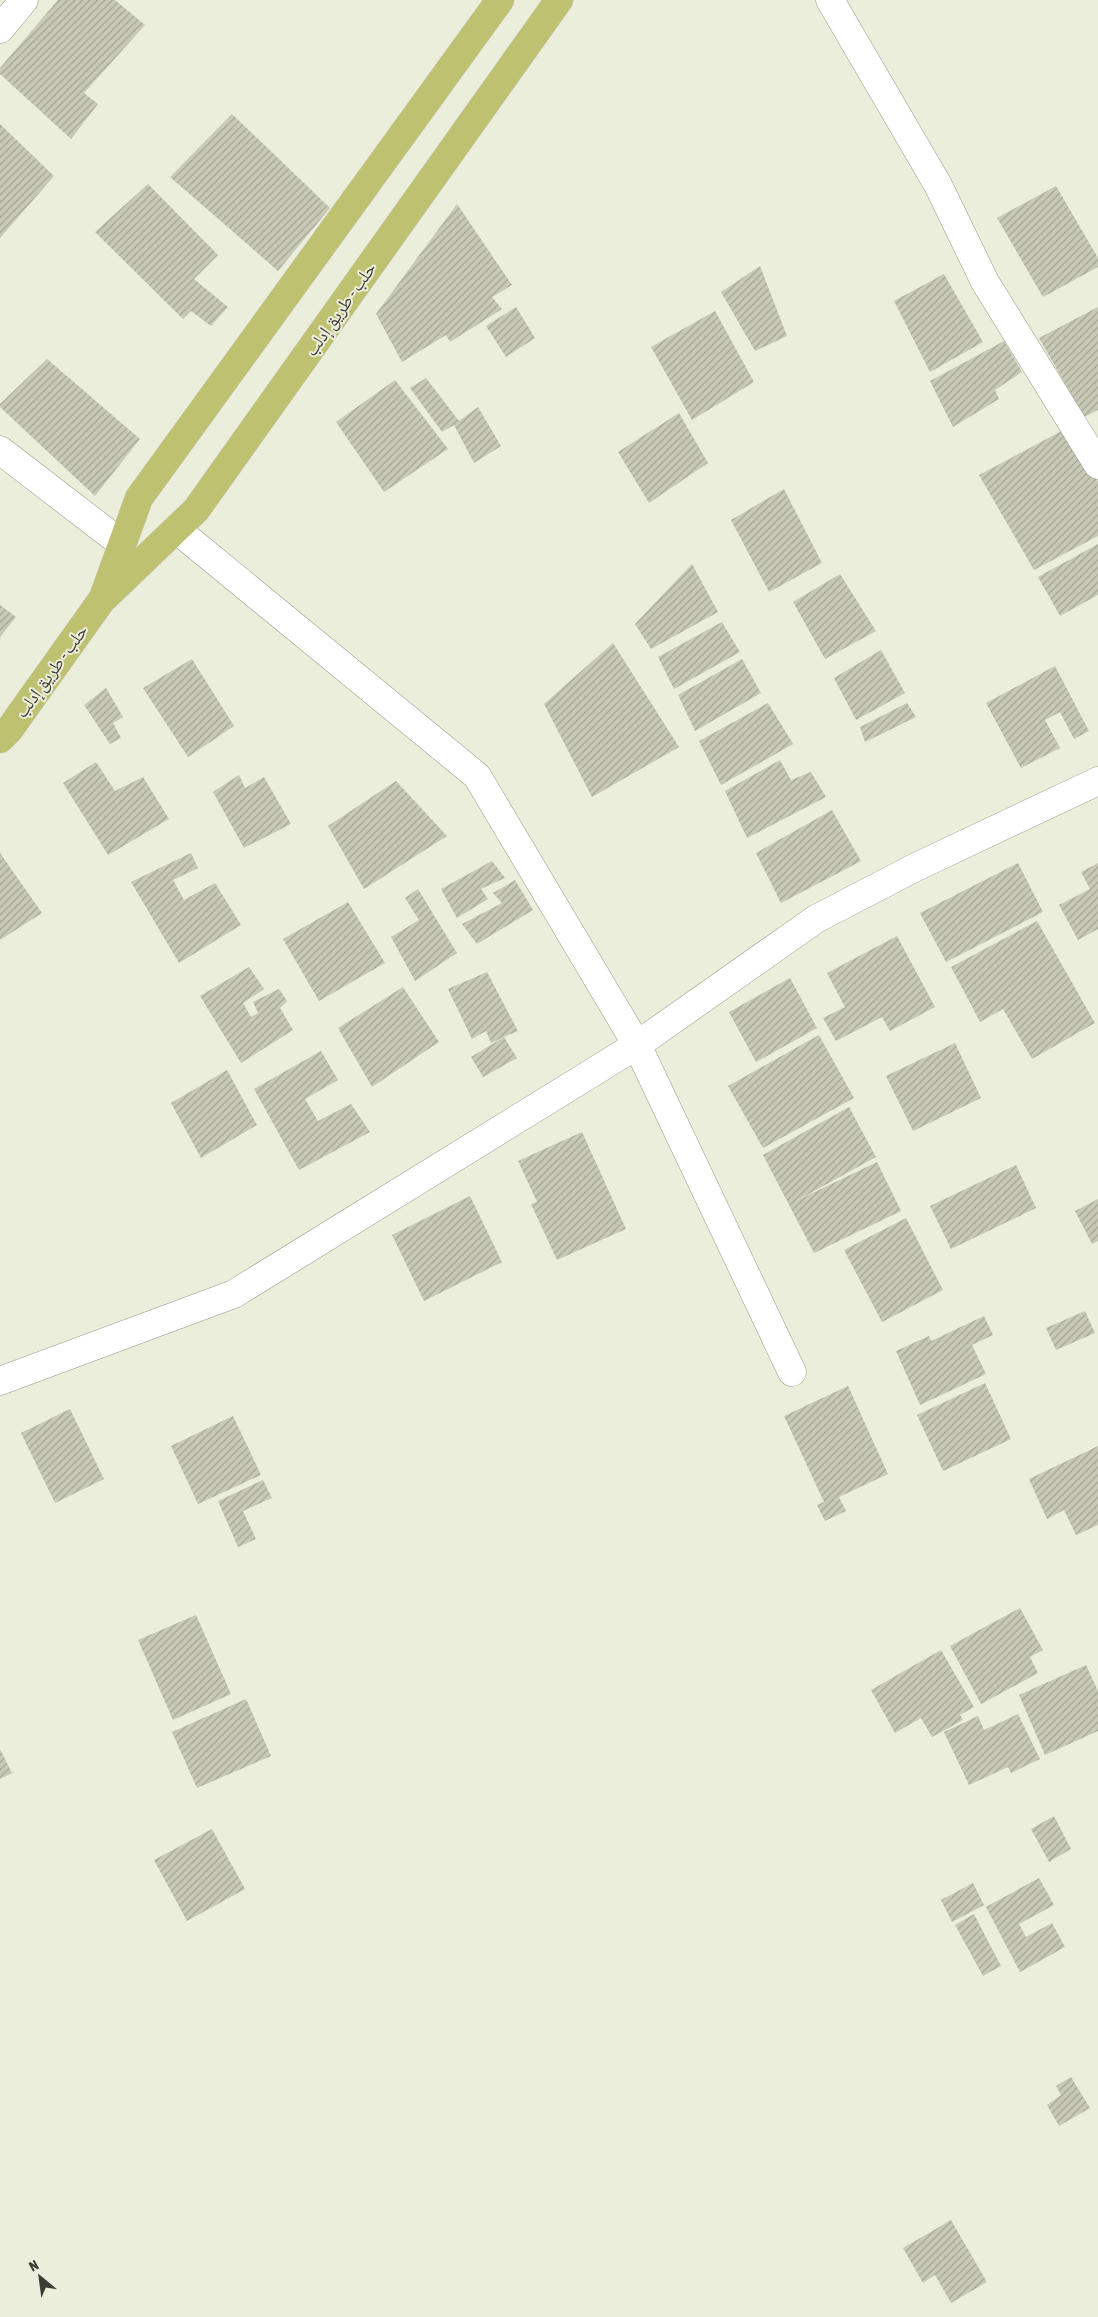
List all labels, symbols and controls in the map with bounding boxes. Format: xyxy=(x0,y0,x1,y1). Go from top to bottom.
street label: حلب - طريق إدلب xyxy=(300,258,382,361)
street label: حلب - طريق إدلب xyxy=(10,620,93,723)
north arrow xyxy=(15,2252,65,2302)
text: N xyxy=(26,2257,41,2275)

